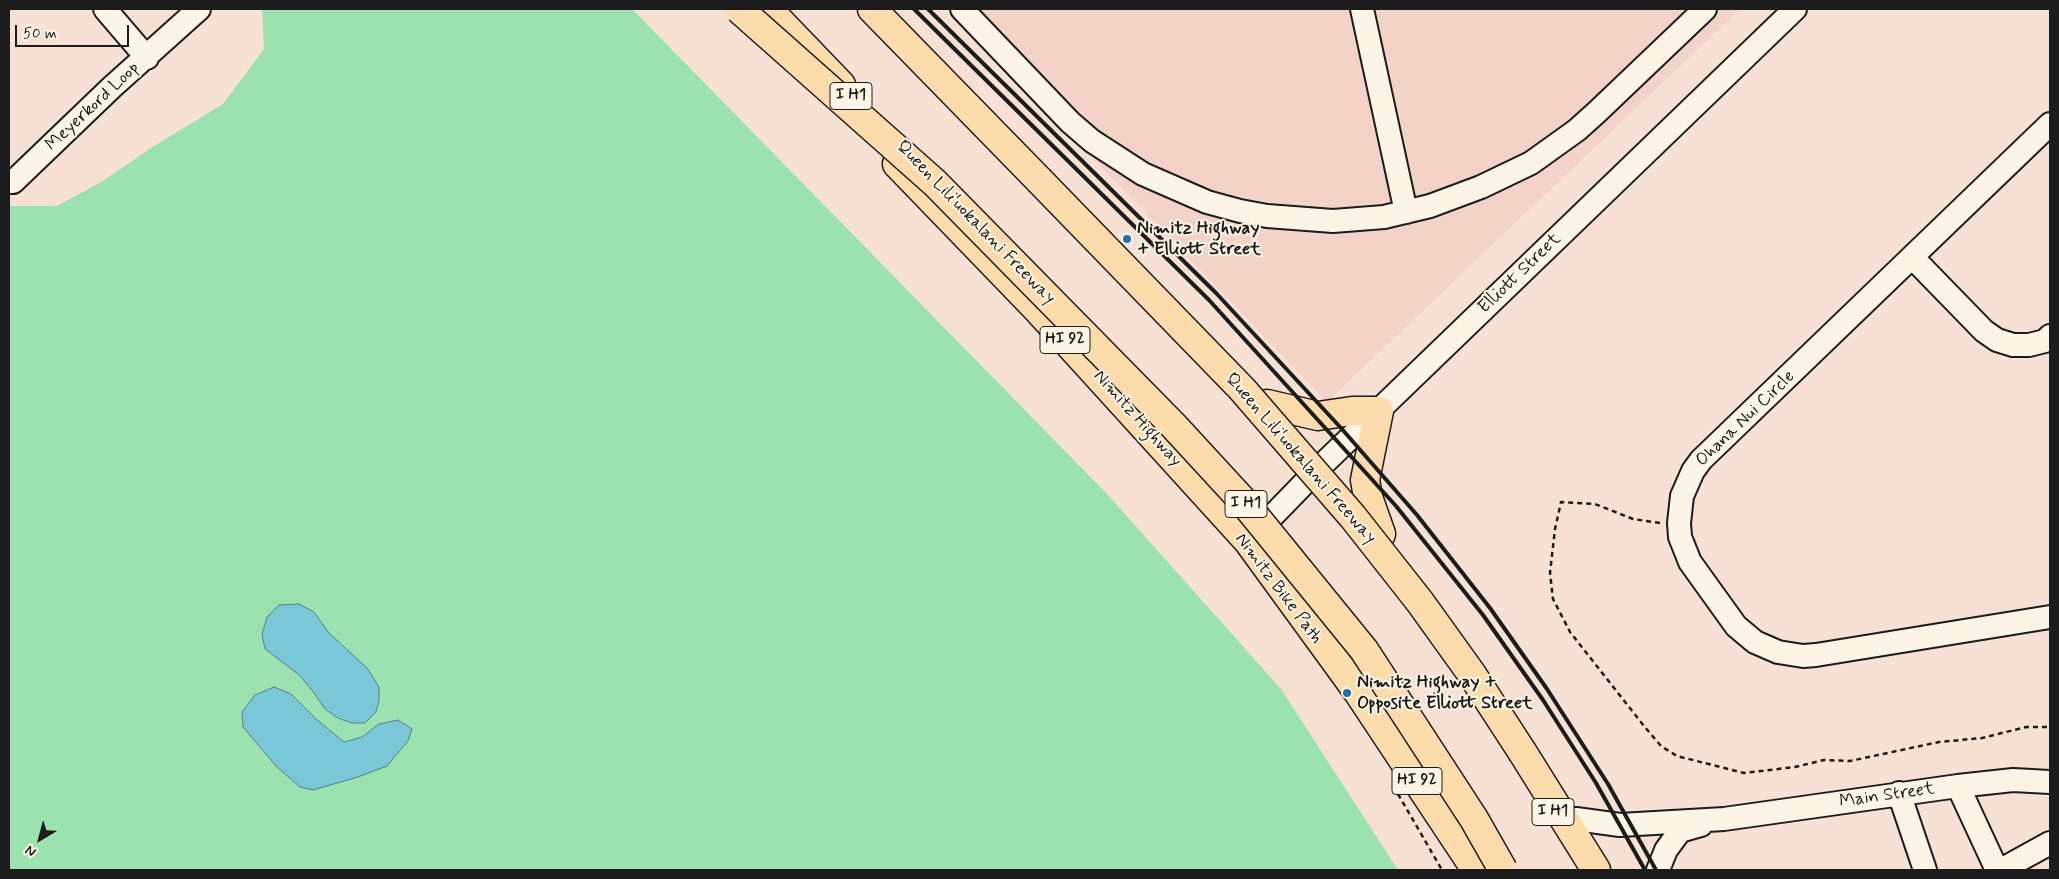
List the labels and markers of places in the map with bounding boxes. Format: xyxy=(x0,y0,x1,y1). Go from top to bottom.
place label: Nimitz Highway + Elliott Street xyxy=(1137,218,1261,260)
marker: Nimitz Highway + Elliott Street xyxy=(1121,233,1133,245)
place label: Nimitz Highway + Opposite Elliott Street xyxy=(1357,672,1533,714)
marker: Nimitz Highway + Opposite Elliott Street xyxy=(1341,687,1353,699)

